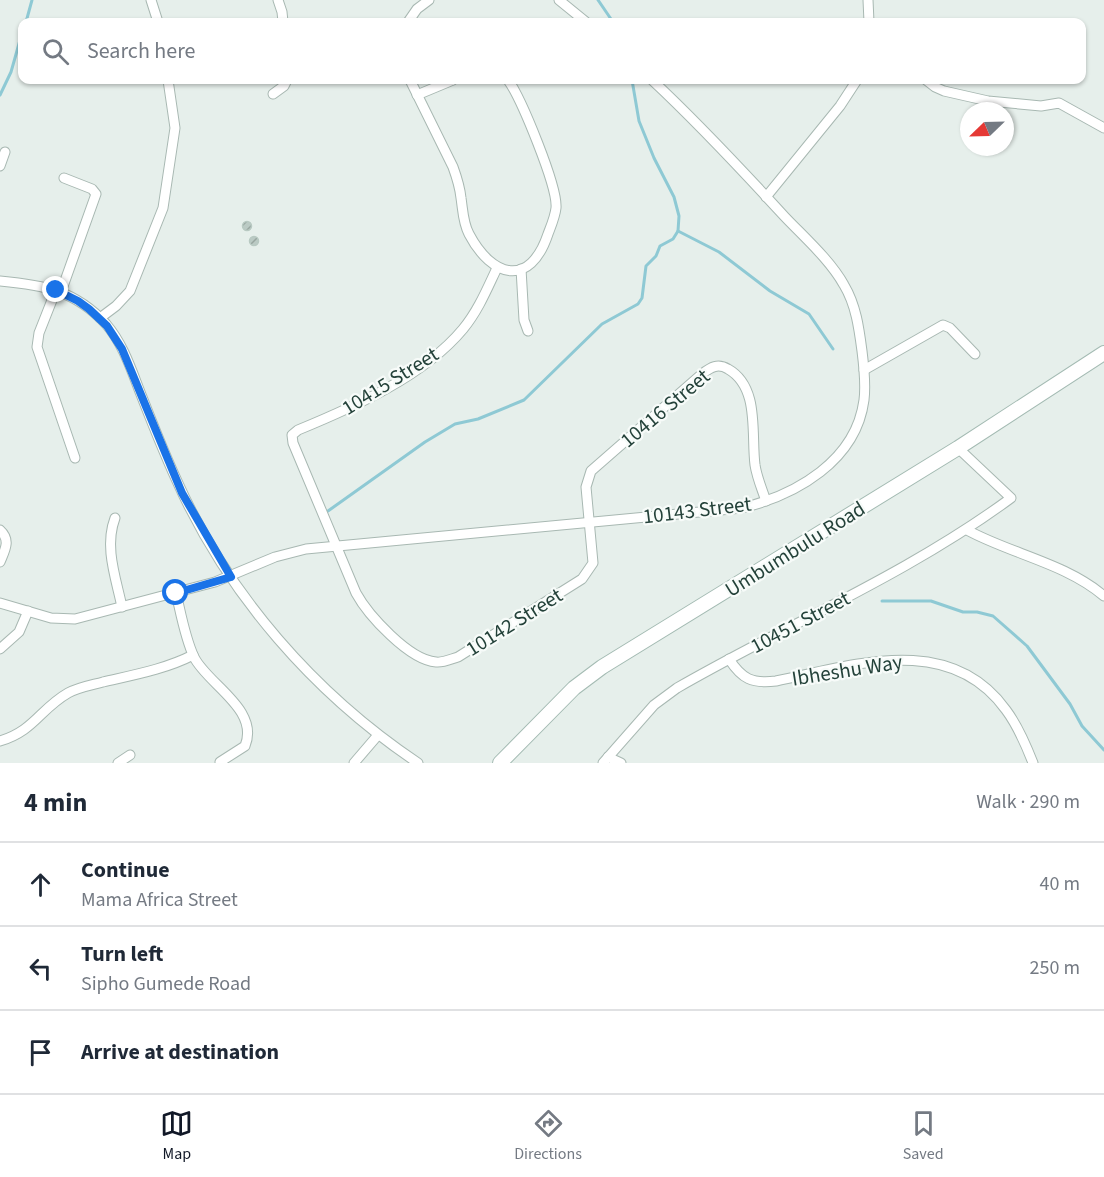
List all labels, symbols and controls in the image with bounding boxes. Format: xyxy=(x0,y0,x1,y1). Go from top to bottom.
search box xyxy=(18,18,1086,84)
icon: search xyxy=(39,35,72,68)
text: Search here xyxy=(87,35,195,67)
north arrow xyxy=(960,102,1014,156)
route end xyxy=(42,276,68,302)
street label: 10415 Street xyxy=(336,339,444,423)
street label: 10416 Street xyxy=(614,361,716,455)
street label: 10143 Street xyxy=(641,488,753,532)
street label: Umbumbulu Road xyxy=(719,494,871,604)
route start xyxy=(162,579,188,605)
street label: 10142 Street xyxy=(460,580,568,664)
street label: 10451 Street xyxy=(745,583,855,661)
street label: Ibheshu Way xyxy=(790,646,905,694)
text: 4 min xyxy=(24,784,87,821)
text: Walk · 290 m xyxy=(976,788,1080,816)
text: Continue xyxy=(81,854,170,886)
icon: ahead xyxy=(24,868,57,901)
text: 40 m xyxy=(1040,870,1080,898)
text: Mama Africa Street xyxy=(81,886,238,914)
text: Turn left xyxy=(81,938,163,970)
icon: left xyxy=(24,952,57,985)
text: 250 m xyxy=(1030,954,1080,982)
text: Sipho Gumede Road xyxy=(81,970,251,998)
icon: arrive xyxy=(24,1036,57,1069)
text: Arrive at destination xyxy=(81,1036,279,1068)
tab: Map xyxy=(160,1107,193,1165)
tab: Directions xyxy=(514,1107,582,1165)
tab: Saved xyxy=(903,1107,944,1165)

